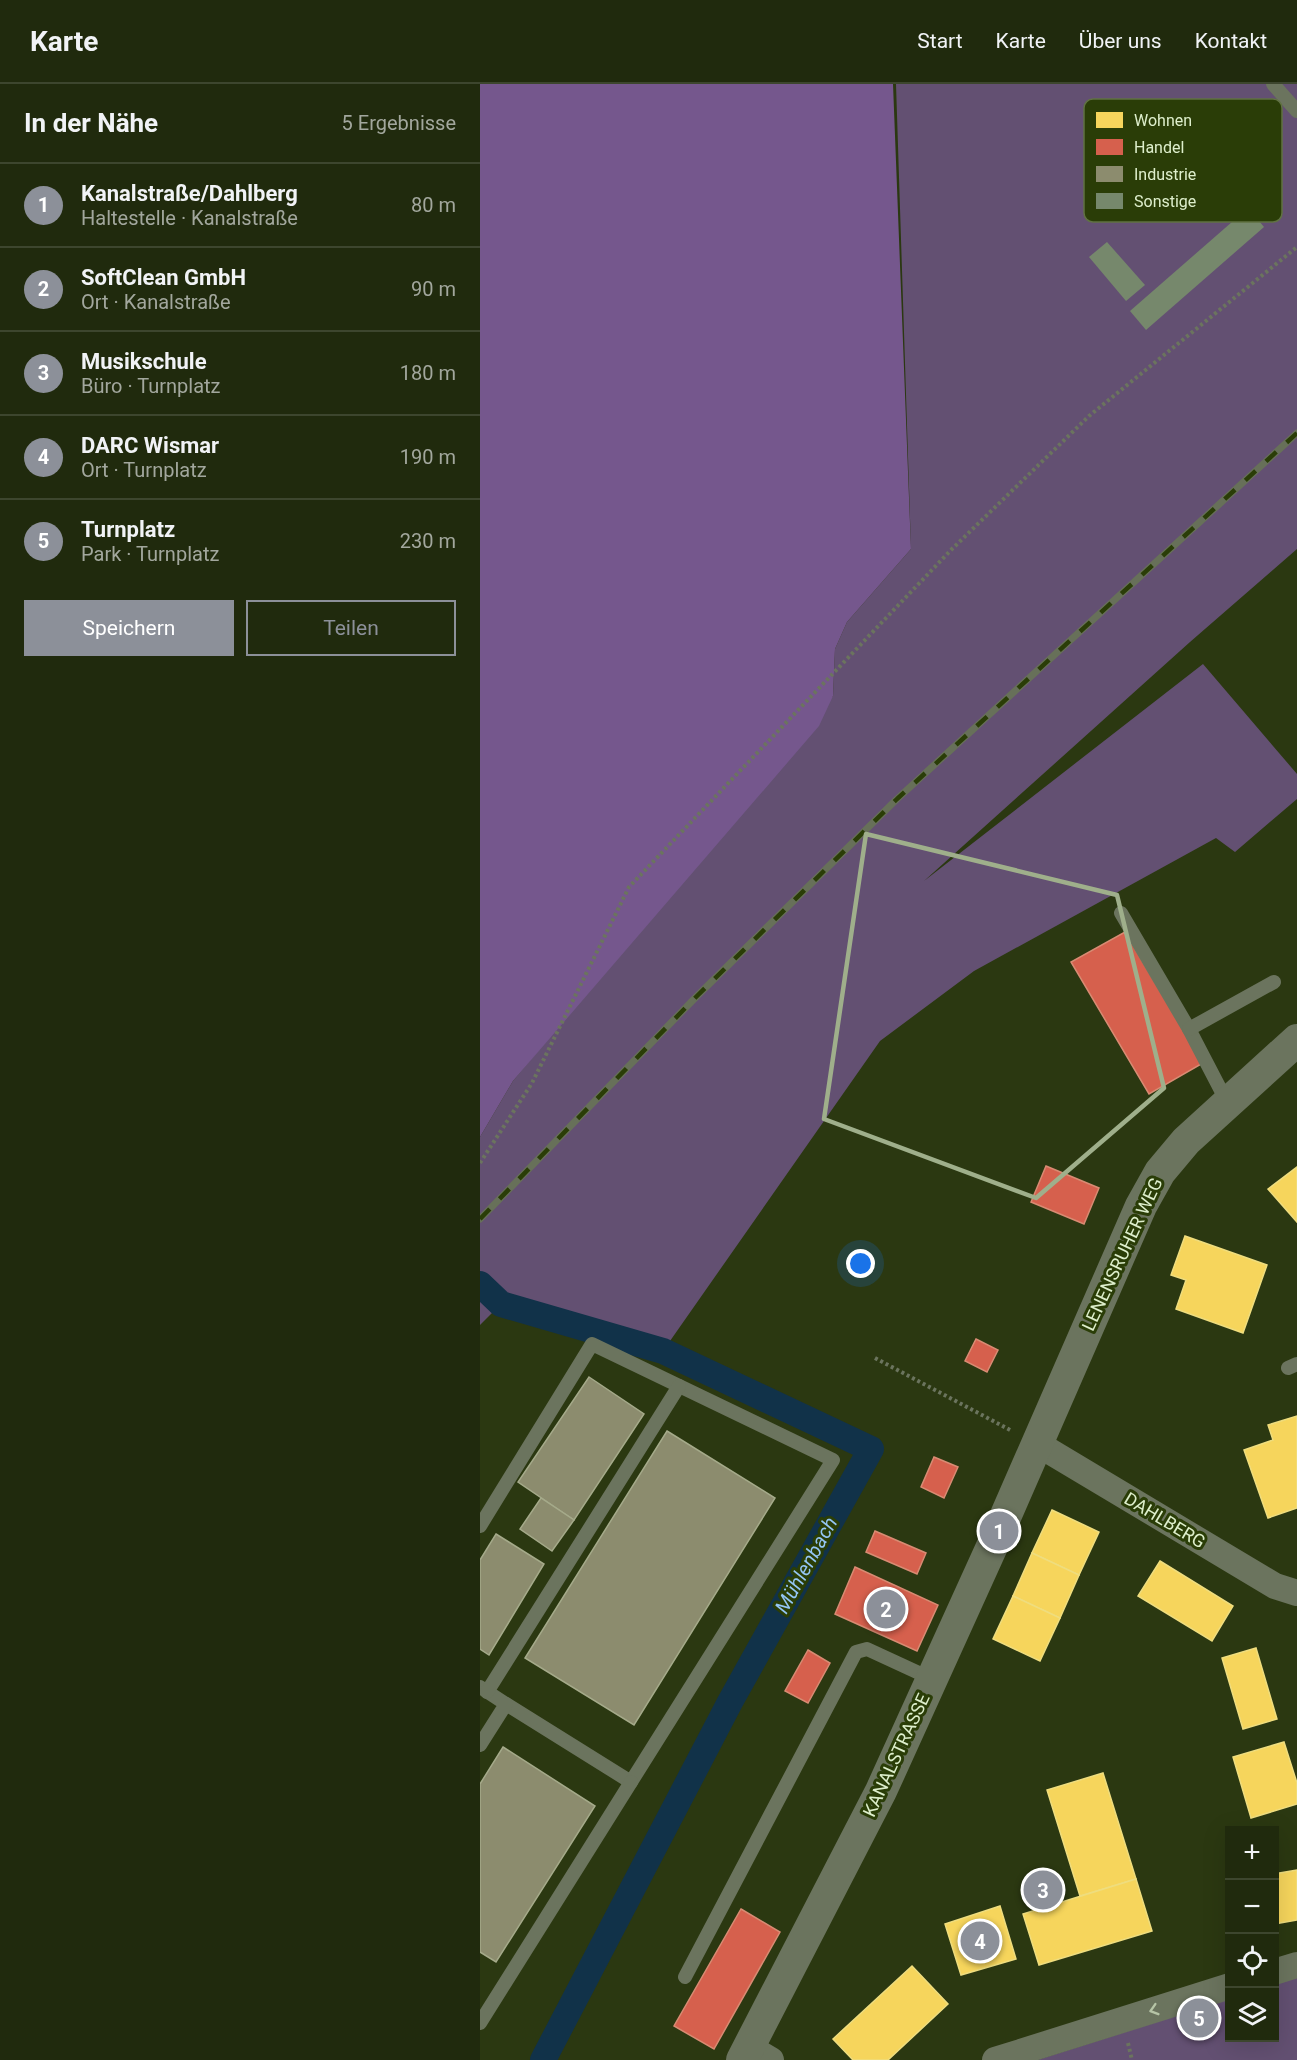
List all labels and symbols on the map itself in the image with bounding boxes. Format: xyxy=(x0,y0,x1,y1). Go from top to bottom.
legend xyxy=(1084,99,1282,222)
text: Wohnen xyxy=(1134,111,1192,130)
text: Handel xyxy=(1134,138,1184,157)
text: Industrie xyxy=(1134,165,1196,184)
text: Sonstige xyxy=(1134,192,1196,211)
street label: LENENSRUHER WEG xyxy=(1077,1174,1167,1334)
your location xyxy=(846,1249,875,1278)
street label: DAHLBERG xyxy=(1121,1488,1209,1552)
pin: 1 xyxy=(980,1508,1018,1554)
water label: Mühlenbach xyxy=(770,1513,842,1617)
pin: 2 xyxy=(866,1586,906,1631)
street label: KANALSTRASSE xyxy=(858,1690,934,1820)
pin: 3 xyxy=(1024,1868,1062,1912)
pin: 4 xyxy=(960,1918,1000,1964)
pin: 5 xyxy=(1180,1996,1218,2040)
one-way arrow xyxy=(1149,2003,1160,2015)

